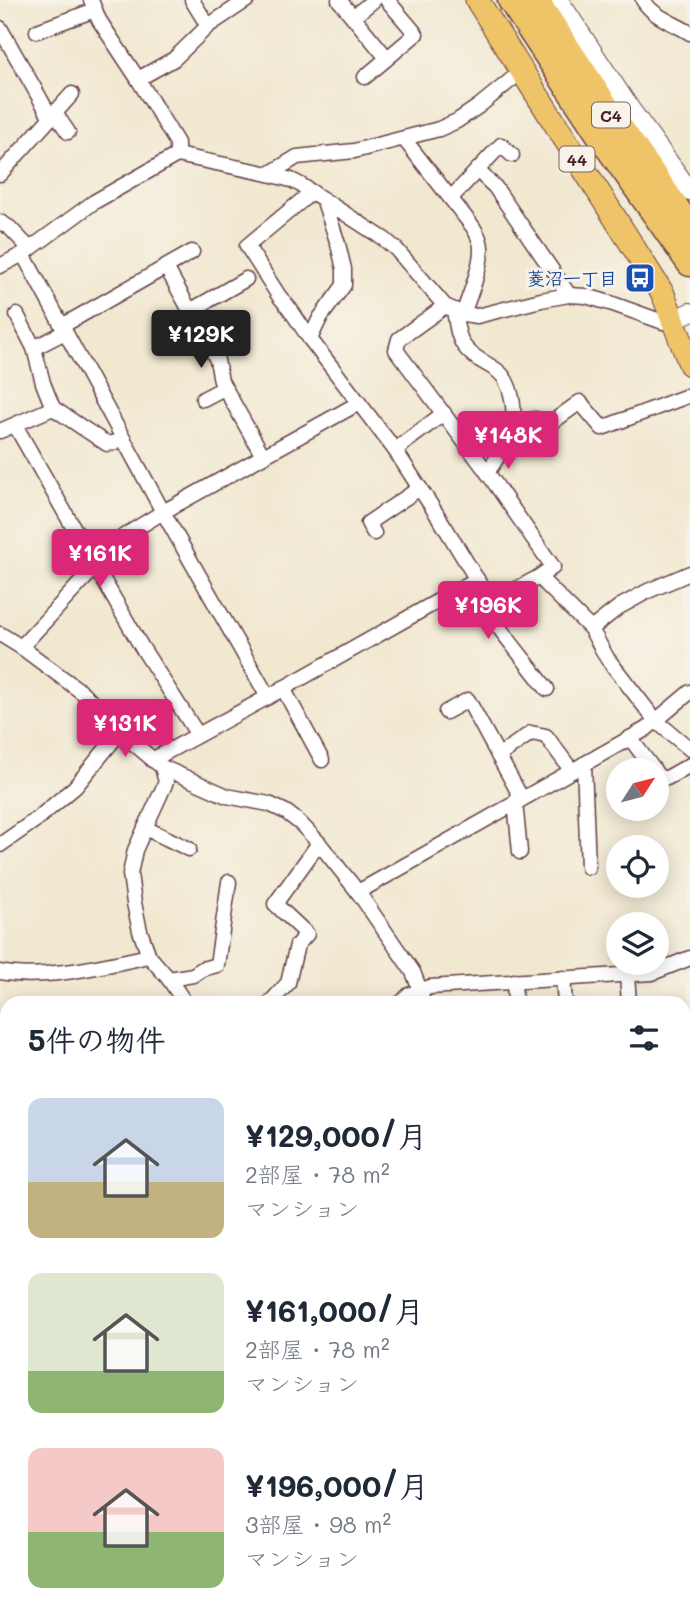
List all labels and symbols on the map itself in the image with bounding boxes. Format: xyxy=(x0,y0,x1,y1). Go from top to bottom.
road number: C4 xyxy=(592,102,630,127)
road number: 44 xyxy=(560,146,594,172)
bus stop icon: 菱沼一丁目 xyxy=(623,261,657,295)
place label: 菱沼一丁目 xyxy=(527,266,617,290)
pin: ¥129K xyxy=(152,310,250,370)
pin: ¥148K xyxy=(459,412,557,471)
pin: ¥161K xyxy=(51,530,149,589)
pin: ¥196K xyxy=(439,582,537,641)
pin: ¥131K xyxy=(76,700,174,759)
north arrow xyxy=(606,758,668,821)

